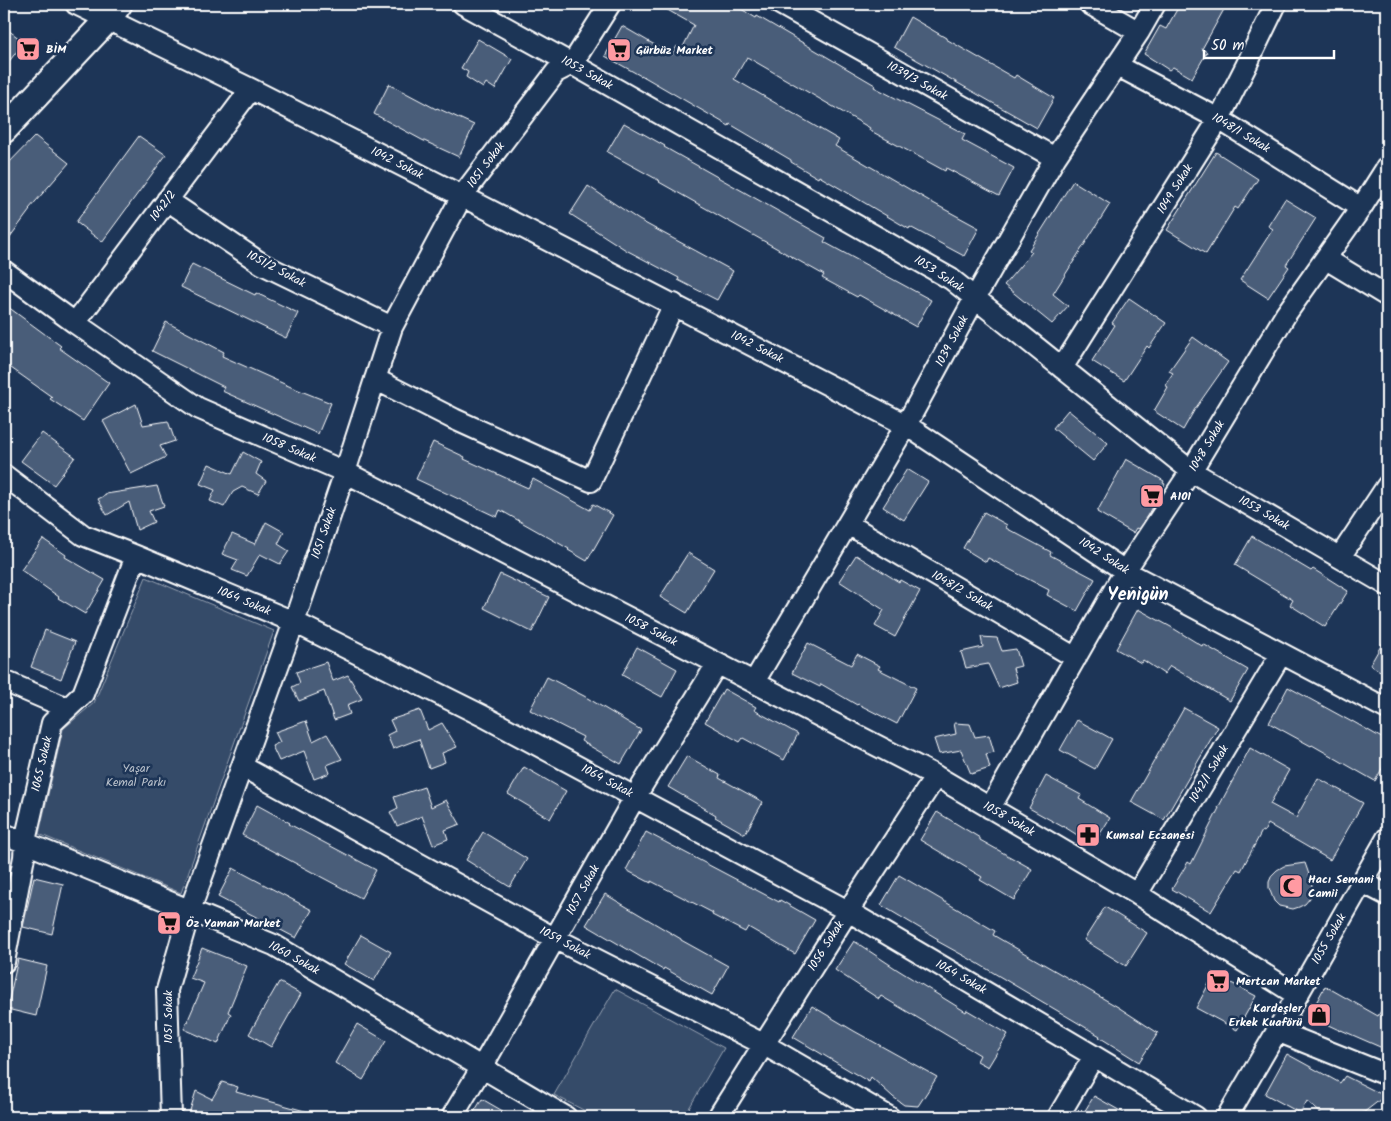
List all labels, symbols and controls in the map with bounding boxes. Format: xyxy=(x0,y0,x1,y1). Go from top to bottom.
scale bar xyxy=(1204,28,1334,60)
text: 50 m xyxy=(1211,34,1245,58)
supermarket icon: BİM xyxy=(15,36,41,62)
supermarket icon: Gürbüz Market xyxy=(606,37,632,63)
place label: BİM xyxy=(46,40,67,59)
place label: Gürbüz Market xyxy=(636,41,713,60)
street label: 1053 Sokak xyxy=(558,51,617,95)
street label: 1039/3 Sokak xyxy=(883,56,951,106)
street label: 1048/1 Sokak xyxy=(1208,108,1274,158)
street label: 1051 Sokak xyxy=(462,138,510,192)
street label: 1042 Sokak xyxy=(367,142,427,185)
street label: 1049 Sokak xyxy=(1152,160,1198,218)
street label: 1042/2 xyxy=(145,186,181,226)
street label: 1051/2 Sokak xyxy=(243,245,309,293)
street label: 1053 Sokak xyxy=(910,251,968,298)
street label: 1039 Sokak xyxy=(930,311,974,370)
street label: 1042 Sokak xyxy=(727,326,787,369)
street label: 1048 Sokak xyxy=(1184,416,1230,475)
street label: 1058 Sokak xyxy=(259,428,319,468)
supermarket icon: A101 xyxy=(1139,483,1165,509)
place label: A101 xyxy=(1170,487,1191,506)
street label: 1053 Sokak xyxy=(1235,491,1294,536)
street label: 1051 Sokak xyxy=(306,504,342,561)
street label: 1042 Sokak xyxy=(1075,533,1133,580)
street label: 1048/2 Sokak xyxy=(928,566,997,616)
street label: 1064 Sokak xyxy=(214,581,274,621)
district label: Yenigün xyxy=(1108,581,1168,610)
street label: 1058 Sokak xyxy=(621,609,681,652)
street label: 1065 Sokak xyxy=(26,734,58,794)
street label: 1042/1 Sokak xyxy=(1184,741,1234,807)
park label: Yaşar Kemal Parkı xyxy=(106,759,166,792)
street label: 1064 Sokak xyxy=(578,759,637,803)
street label: 1058 Sokak xyxy=(980,797,1039,842)
pharmacy icon: Kumsal Eczanesi xyxy=(1075,822,1101,848)
place label: Kumsal Eczanesi xyxy=(1106,826,1195,845)
street label: 1057 Sokak xyxy=(561,861,605,919)
place label: Hacı Semani Camii xyxy=(1308,870,1375,903)
mosque icon: Hacı Semani Camii xyxy=(1278,873,1304,899)
supermarket icon: Öz Yaman Market xyxy=(156,910,182,936)
street label: 1055 Sokak xyxy=(1307,910,1351,968)
place label: Öz Yaman Market xyxy=(186,914,281,933)
street label: 1056 Sokak xyxy=(803,917,849,975)
street label: 1059 Sokak xyxy=(536,922,594,965)
street label: 1060 Sokak xyxy=(265,936,323,980)
street label: 1064 Sokak xyxy=(932,955,991,1000)
supermarket icon: Mertcan Market xyxy=(1205,968,1231,994)
place label: Mertcan Market xyxy=(1236,972,1321,991)
street label: 1051 Sokak xyxy=(159,990,178,1044)
place label: Kardeşler Erkek Kuaförü xyxy=(1229,999,1303,1032)
shop icon: Kardeşler Erkek Kuaförü xyxy=(1306,1002,1332,1028)

